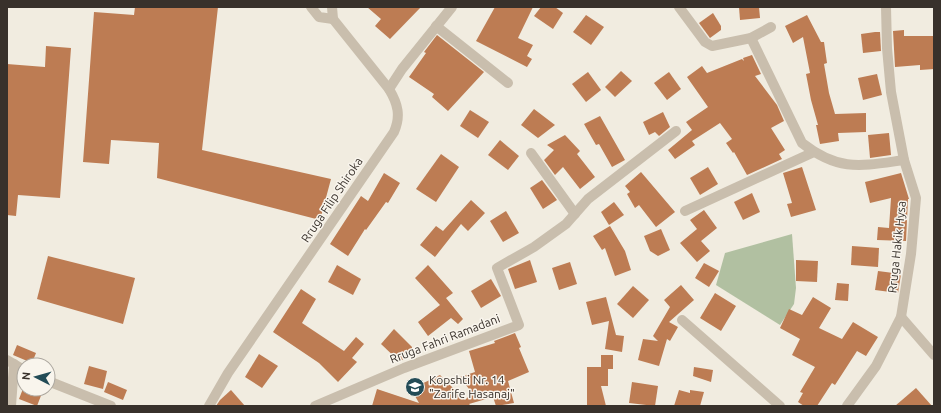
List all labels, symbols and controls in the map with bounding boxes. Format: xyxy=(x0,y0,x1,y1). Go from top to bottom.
street label: Rruga Filip Shiroka xyxy=(298,155,365,245)
street label: Rruga Hakik Hysa xyxy=(885,200,908,294)
street label: Rruga Fahri Ramadani xyxy=(388,311,502,366)
north arrow xyxy=(16,357,56,397)
text: N xyxy=(20,371,32,381)
place label: Kopshti Nr. 14 "Zarife Hasanaj" xyxy=(429,373,515,400)
school or university icon: Kopshti Nr. 14 "Zarife Hasanaj" xyxy=(404,376,426,398)

